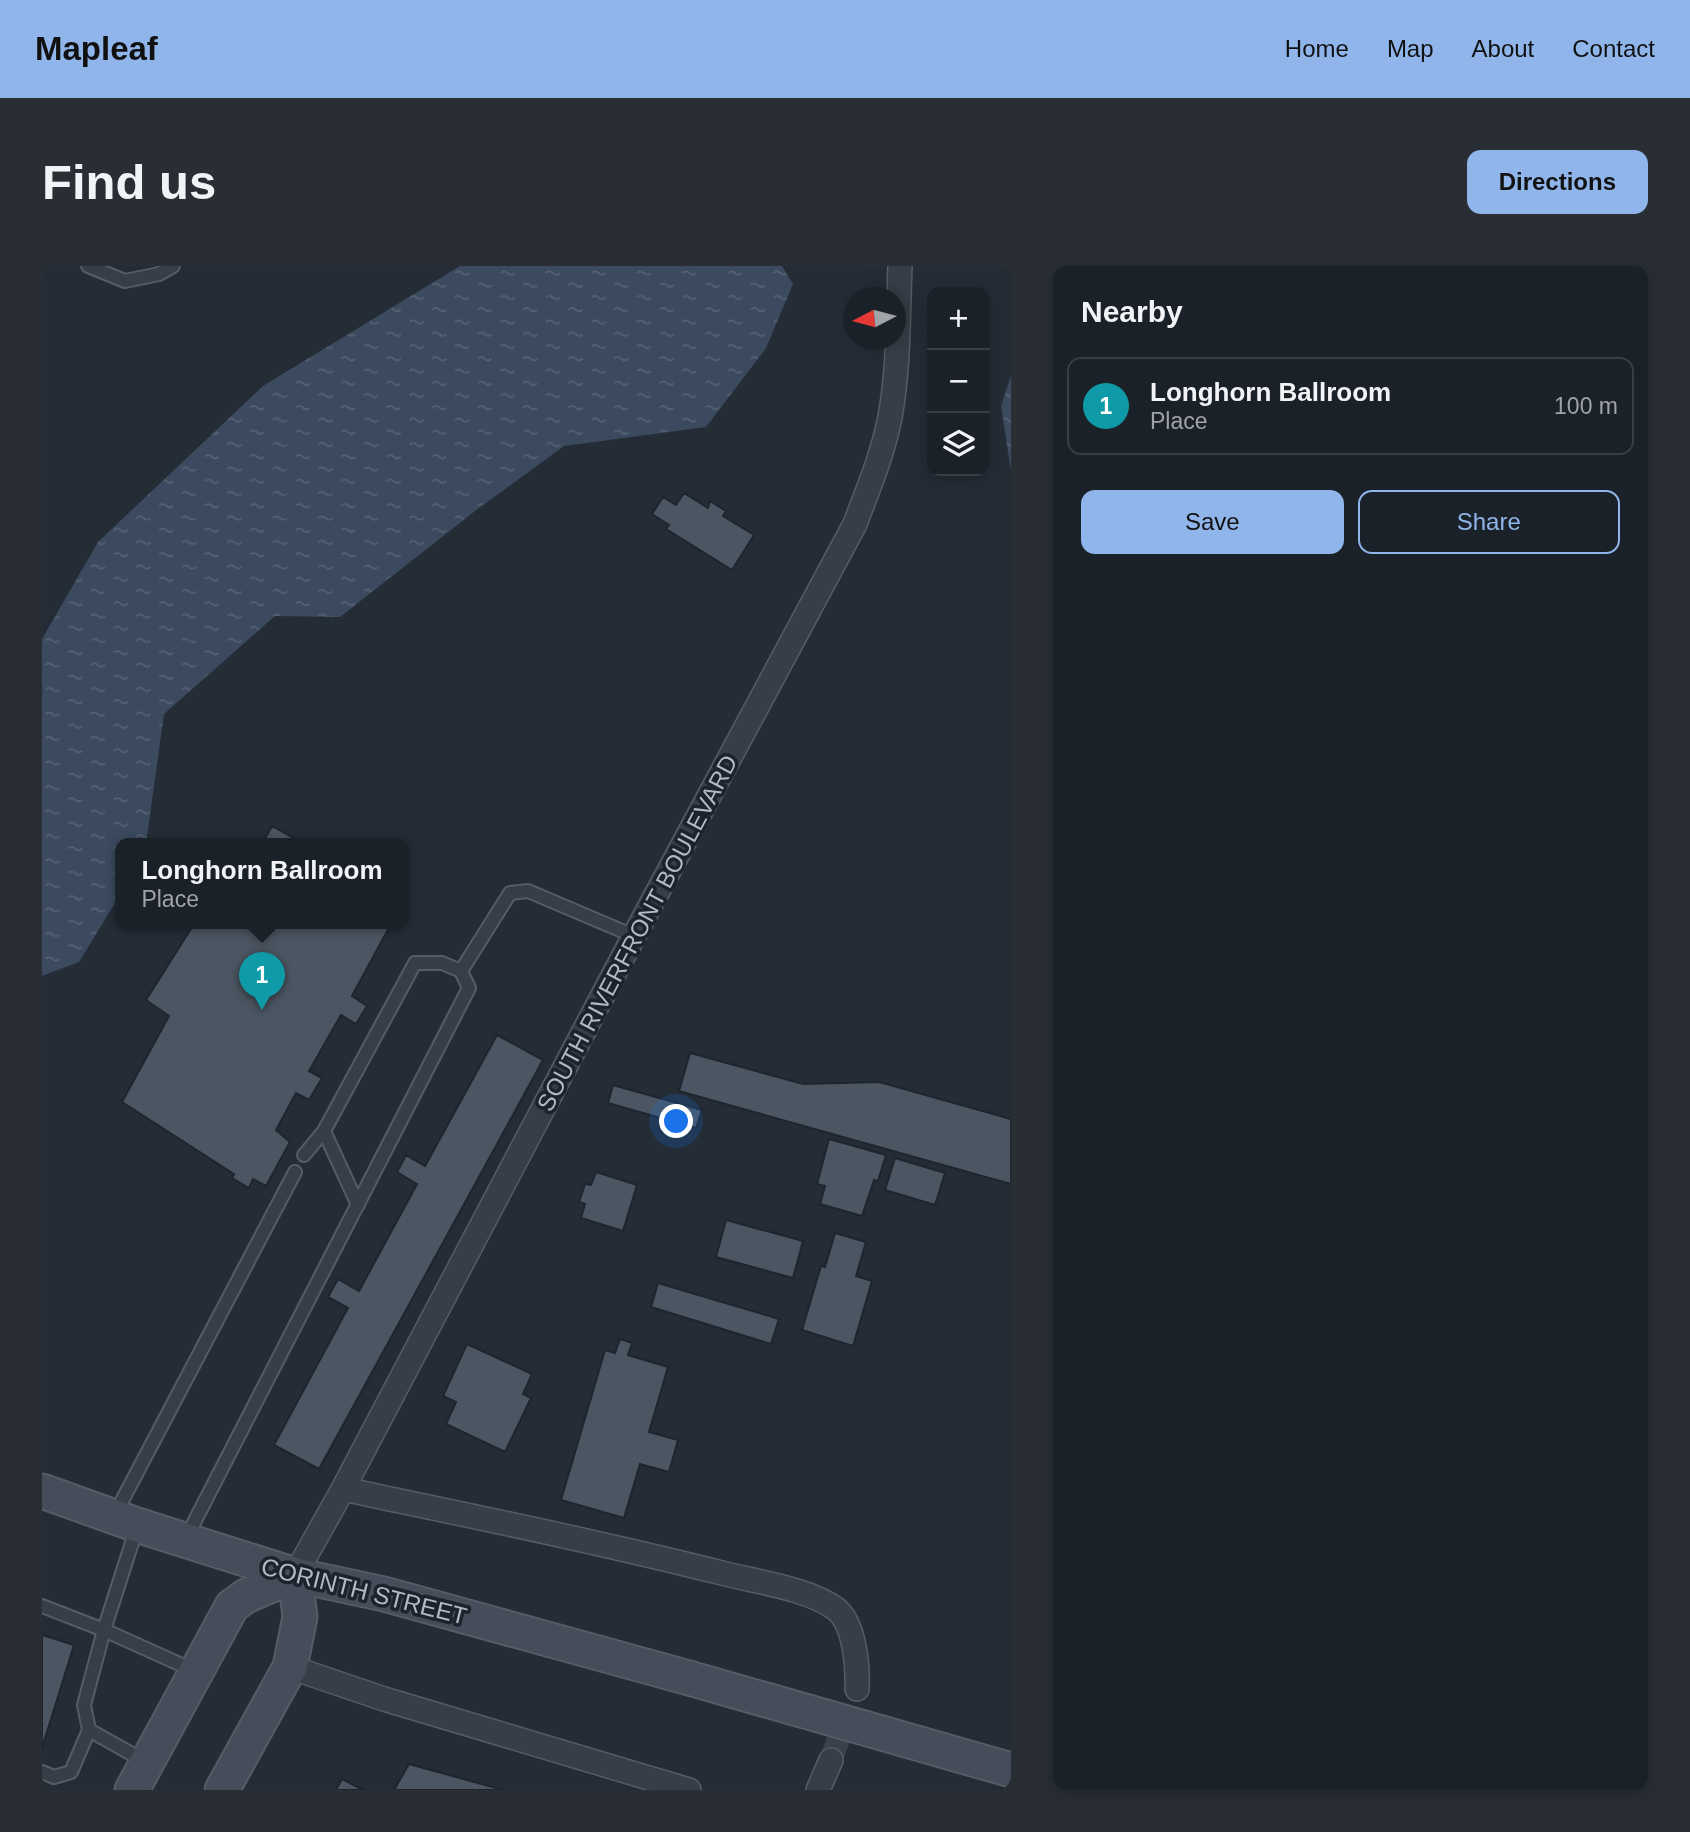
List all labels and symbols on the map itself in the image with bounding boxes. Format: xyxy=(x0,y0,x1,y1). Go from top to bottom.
north arrow xyxy=(843,287,906,350)
street label: SOUTH RIVERFRONT BOULEVARD xyxy=(531,750,743,1116)
pin: 1 xyxy=(239,952,285,1010)
your location xyxy=(659,1104,693,1138)
street label: CORINTH STREET xyxy=(259,1552,470,1630)

